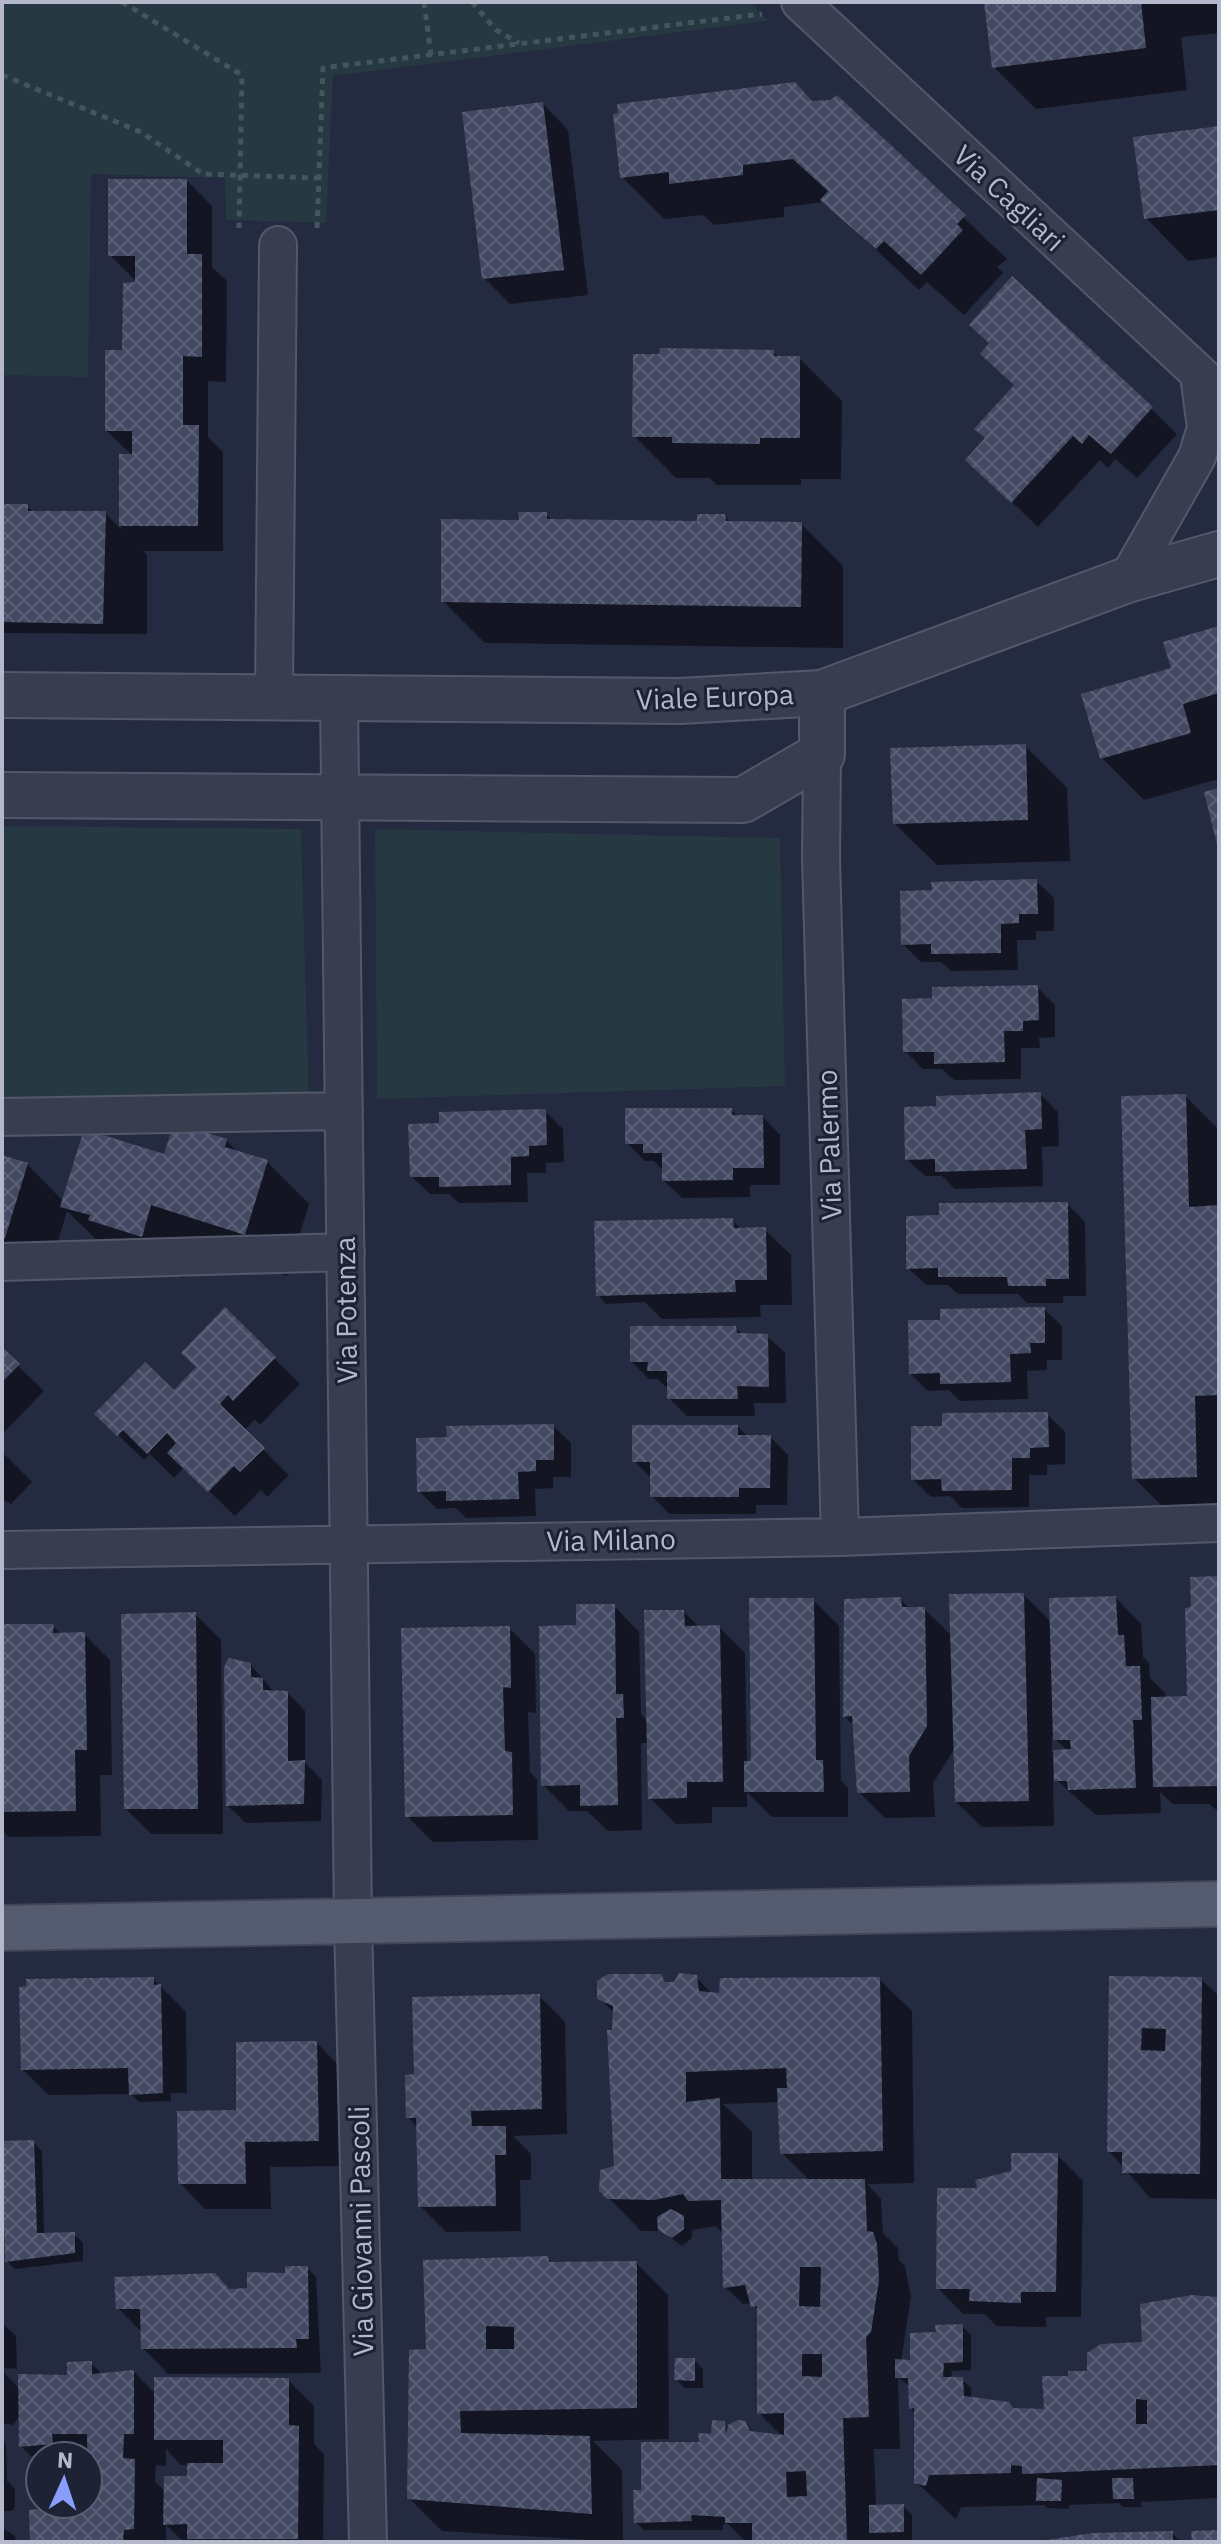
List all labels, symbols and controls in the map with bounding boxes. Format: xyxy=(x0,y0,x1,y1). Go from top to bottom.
street label: Via Cagliari xyxy=(946,137,1073,259)
street label: Viale Europa xyxy=(635,675,795,718)
street label: Via Palermo xyxy=(807,1069,850,1221)
street label: Via Potenza xyxy=(326,1236,365,1384)
street label: Via Milano xyxy=(546,1520,676,1559)
street label: Via Giovanni Pascoli xyxy=(340,2105,381,2357)
north arrow xyxy=(24,2440,104,2520)
text: N xyxy=(56,2445,74,2474)

